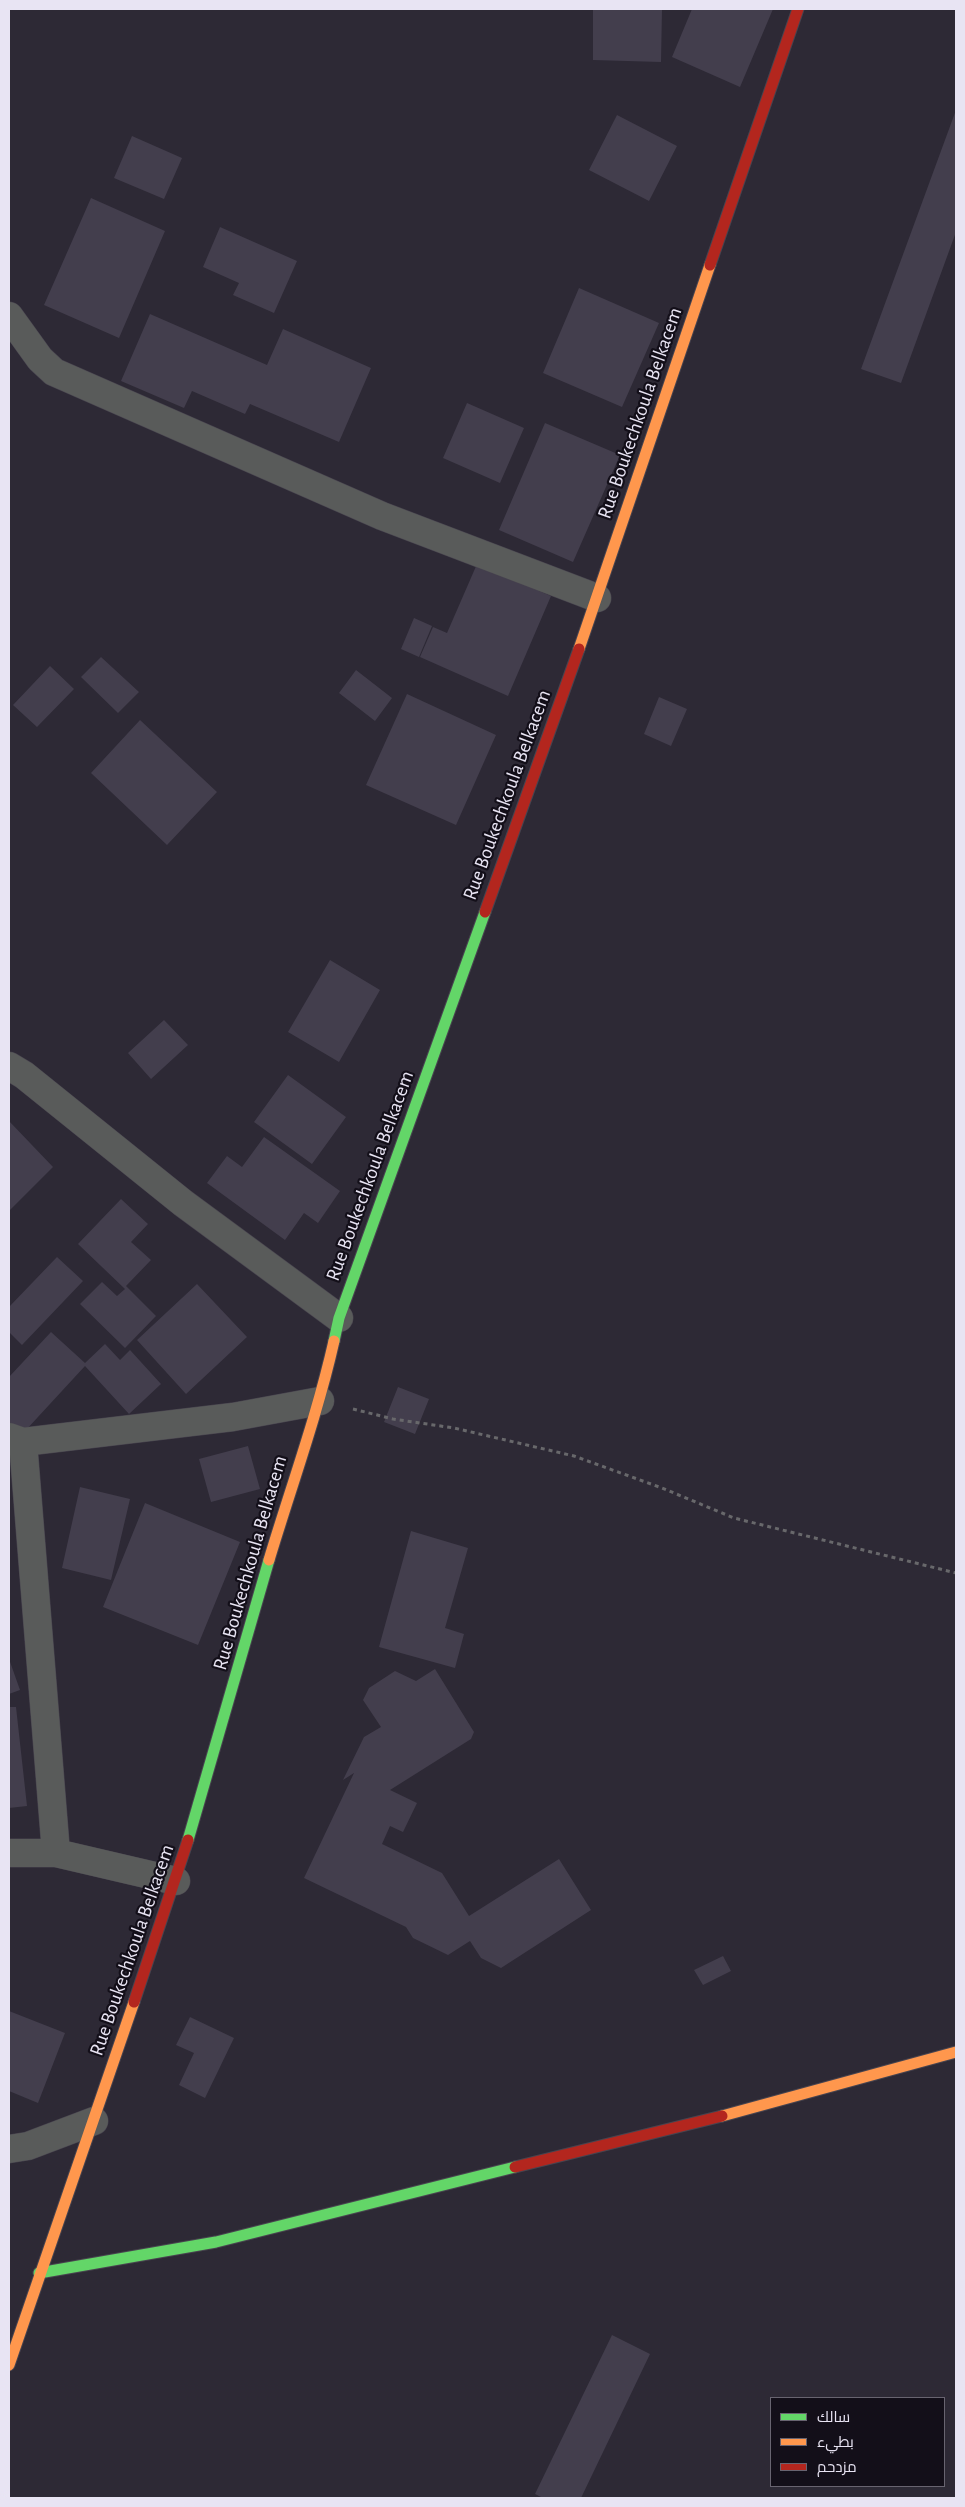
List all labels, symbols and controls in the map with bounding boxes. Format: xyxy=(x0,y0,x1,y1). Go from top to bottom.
street label: Rue Boukechkoula Belkacem xyxy=(593,304,687,522)
street label: Rue Boukechkoula Belkacem xyxy=(458,687,556,903)
street label: Rue Boukechkoula Belkacem xyxy=(321,1068,419,1284)
street label: Rue Boukechkoula Belkacem xyxy=(208,1453,292,1673)
street label: Rue Boukechkoula Belkacem xyxy=(85,1841,179,2059)
legend xyxy=(770,2397,945,2487)
text: سالك xyxy=(817,2410,850,2425)
text: بطيء xyxy=(817,2435,854,2450)
text: مزدحم xyxy=(817,2460,857,2475)

